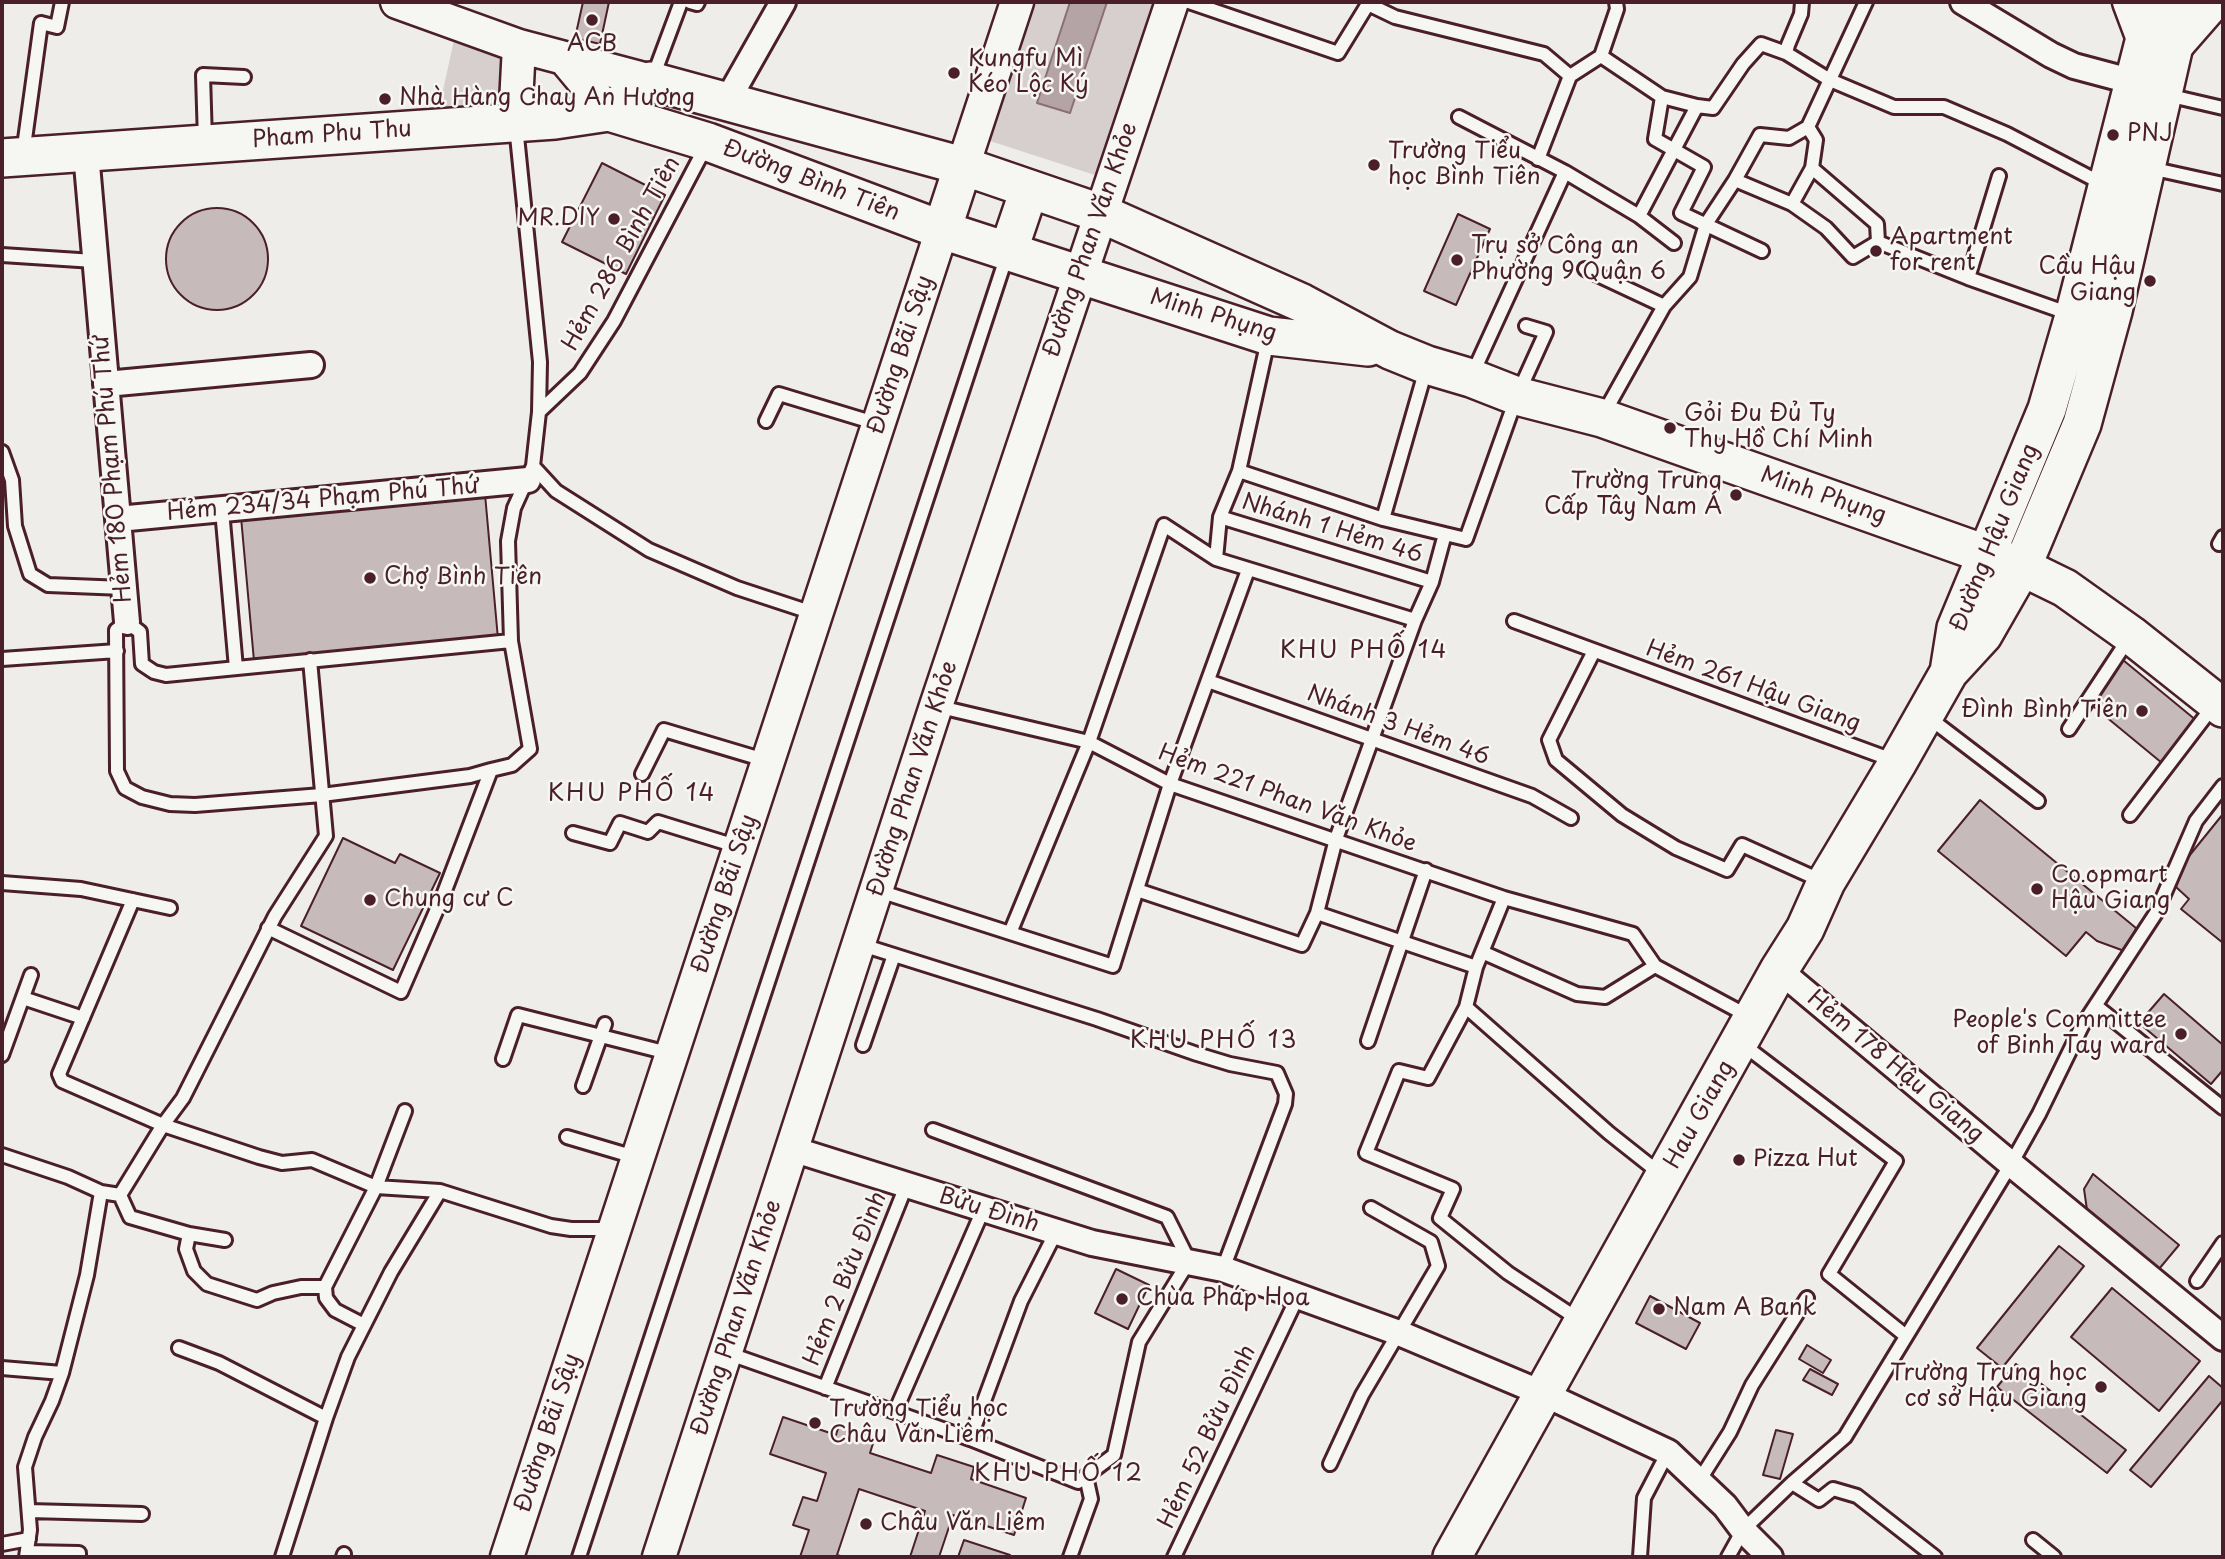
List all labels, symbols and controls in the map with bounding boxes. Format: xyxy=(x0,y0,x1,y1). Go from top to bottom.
marker: ACB xyxy=(584,12,600,28)
place label: ACB xyxy=(567,31,617,59)
place label: Kungfu Mì Kéo Lộc Ký xyxy=(968,46,1089,100)
marker: Kungfu Mì Kéo Lộc Ký xyxy=(946,65,962,81)
place label: Nhà Hàng Chay An Hương xyxy=(399,85,695,113)
marker: Nhà Hàng Chay An Hương xyxy=(377,91,393,107)
street label: Pham Phu Thu xyxy=(251,116,413,154)
street label: Đường Phan Văn Khỏe xyxy=(1038,119,1144,361)
place label: PNJ xyxy=(2127,121,2173,149)
marker: PNJ xyxy=(2105,127,2121,143)
street label: Đường Bình Tiên xyxy=(719,135,903,227)
place label: Trường Tiểu học Bình Tiên xyxy=(1388,138,1540,192)
street label: Hẻm 286 Bình Tiên xyxy=(557,152,687,356)
marker: Trường Tiểu học Bình Tiên xyxy=(1366,157,1382,173)
place label: MR.DIY xyxy=(518,205,600,233)
marker: MR.DIY xyxy=(606,211,622,227)
place label: Apartment for rent xyxy=(1890,224,2013,278)
place label: Trụ sở Công an Phường 9 Quận 6 xyxy=(1471,233,1666,287)
marker: Apartment for rent xyxy=(1868,243,1884,259)
marker: Trụ sở Công an Phường 9 Quận 6 xyxy=(1449,252,1465,268)
place label: Cầu Hậu Giang xyxy=(2039,254,2136,308)
street label: Đường Bãi Sậy xyxy=(862,272,940,438)
marker: Cầu Hậu Giang xyxy=(2142,273,2158,289)
street label: Minh Phụng xyxy=(1146,284,1280,348)
street label: Hẻm 180 Phạm Phú Thứ xyxy=(88,334,138,604)
place label: Gỏi Đu Đủ Ty Thy Hồ Chí Minh xyxy=(1684,401,1873,455)
marker: Gỏi Đu Đủ Ty Thy Hồ Chí Minh xyxy=(1662,420,1678,436)
street label: Đường Hậu Giang xyxy=(1945,440,2045,636)
street label: Minh Phụng xyxy=(1756,462,1890,530)
place label: Trường Trung Cấp Tây Nam Á xyxy=(1544,468,1722,522)
street label: Hẻm 234/34 Phạm Phú Thứ xyxy=(166,473,480,527)
marker: Trường Trung Cấp Tây Nam Á xyxy=(1728,487,1744,503)
street label: Nhánh 1 Hẻm 46 xyxy=(1238,488,1426,570)
place label: Chợ Bình Tiên xyxy=(384,564,542,592)
marker: Chợ Bình Tiên xyxy=(362,570,378,586)
street label: Hẻm 261 Hậu Giang xyxy=(1642,635,1864,739)
district label: KHU PHỐ 14 xyxy=(1281,637,1447,665)
street label: Đường Phan Văn Khỏe xyxy=(862,658,964,900)
street label: Nhánh 3 Hẻm 46 xyxy=(1303,680,1493,772)
place label: Đình Bình Tiên xyxy=(1961,697,2128,725)
marker: Đình Bình Tiên xyxy=(2134,703,2150,719)
street label: Hẻm 221 Phan Văn Khỏe xyxy=(1154,739,1420,859)
district label: KHU PHỐ 14 xyxy=(549,780,715,808)
street label: Đường Bãi Sậy xyxy=(686,811,764,977)
place label: Co.opmart Hậu Giang xyxy=(2051,862,2170,916)
marker: Co.opmart Hậu Giang xyxy=(2029,881,2045,897)
place label: Chung cư C xyxy=(384,886,514,914)
marker: Chung cư C xyxy=(362,892,378,908)
street label: Hẻm 178 Hậu Giang xyxy=(1801,985,1989,1149)
place label: People's Committee of Binh Tay ward xyxy=(1952,1007,2167,1061)
marker: People's Committee of Binh Tay ward xyxy=(2173,1026,2189,1042)
district label: KHU PHỐ 13 xyxy=(1131,1027,1297,1055)
street label: Hau Giang xyxy=(1659,1056,1741,1174)
place label: Pizza Hut xyxy=(1753,1146,1858,1174)
marker: Pizza Hut xyxy=(1731,1152,1747,1168)
street label: Bửu Đình xyxy=(936,1183,1042,1239)
street label: Hẻm 2 Bửu Đình xyxy=(798,1188,894,1370)
street label: Đường Phan Văn Khỏe xyxy=(686,1197,788,1439)
place label: Chùa Pháp Hoa xyxy=(1136,1285,1309,1313)
marker: Chùa Pháp Hoa xyxy=(1114,1291,1130,1307)
place label: Nam A Bank xyxy=(1673,1295,1816,1323)
marker: Nam A Bank xyxy=(1651,1301,1667,1317)
street label: Hẻm 52 Bửu Đình xyxy=(1153,1341,1263,1533)
street label: Đường Bãi Sậy xyxy=(509,1350,587,1516)
place label: Trường Trung học cơ sở Hậu Giang xyxy=(1890,1360,2087,1414)
marker: Trường Trung học cơ sở Hậu Giang xyxy=(2093,1379,2109,1395)
place label: Trường Tiểu học Châu Văn Liêm xyxy=(829,1396,1008,1450)
marker: Trường Tiểu học Châu Văn Liêm xyxy=(807,1415,823,1431)
district label: KHU PHỐ 12 xyxy=(975,1460,1143,1488)
place label: Châu Văn Liêm xyxy=(880,1510,1046,1538)
marker: Châu Văn Liêm xyxy=(858,1516,874,1532)

